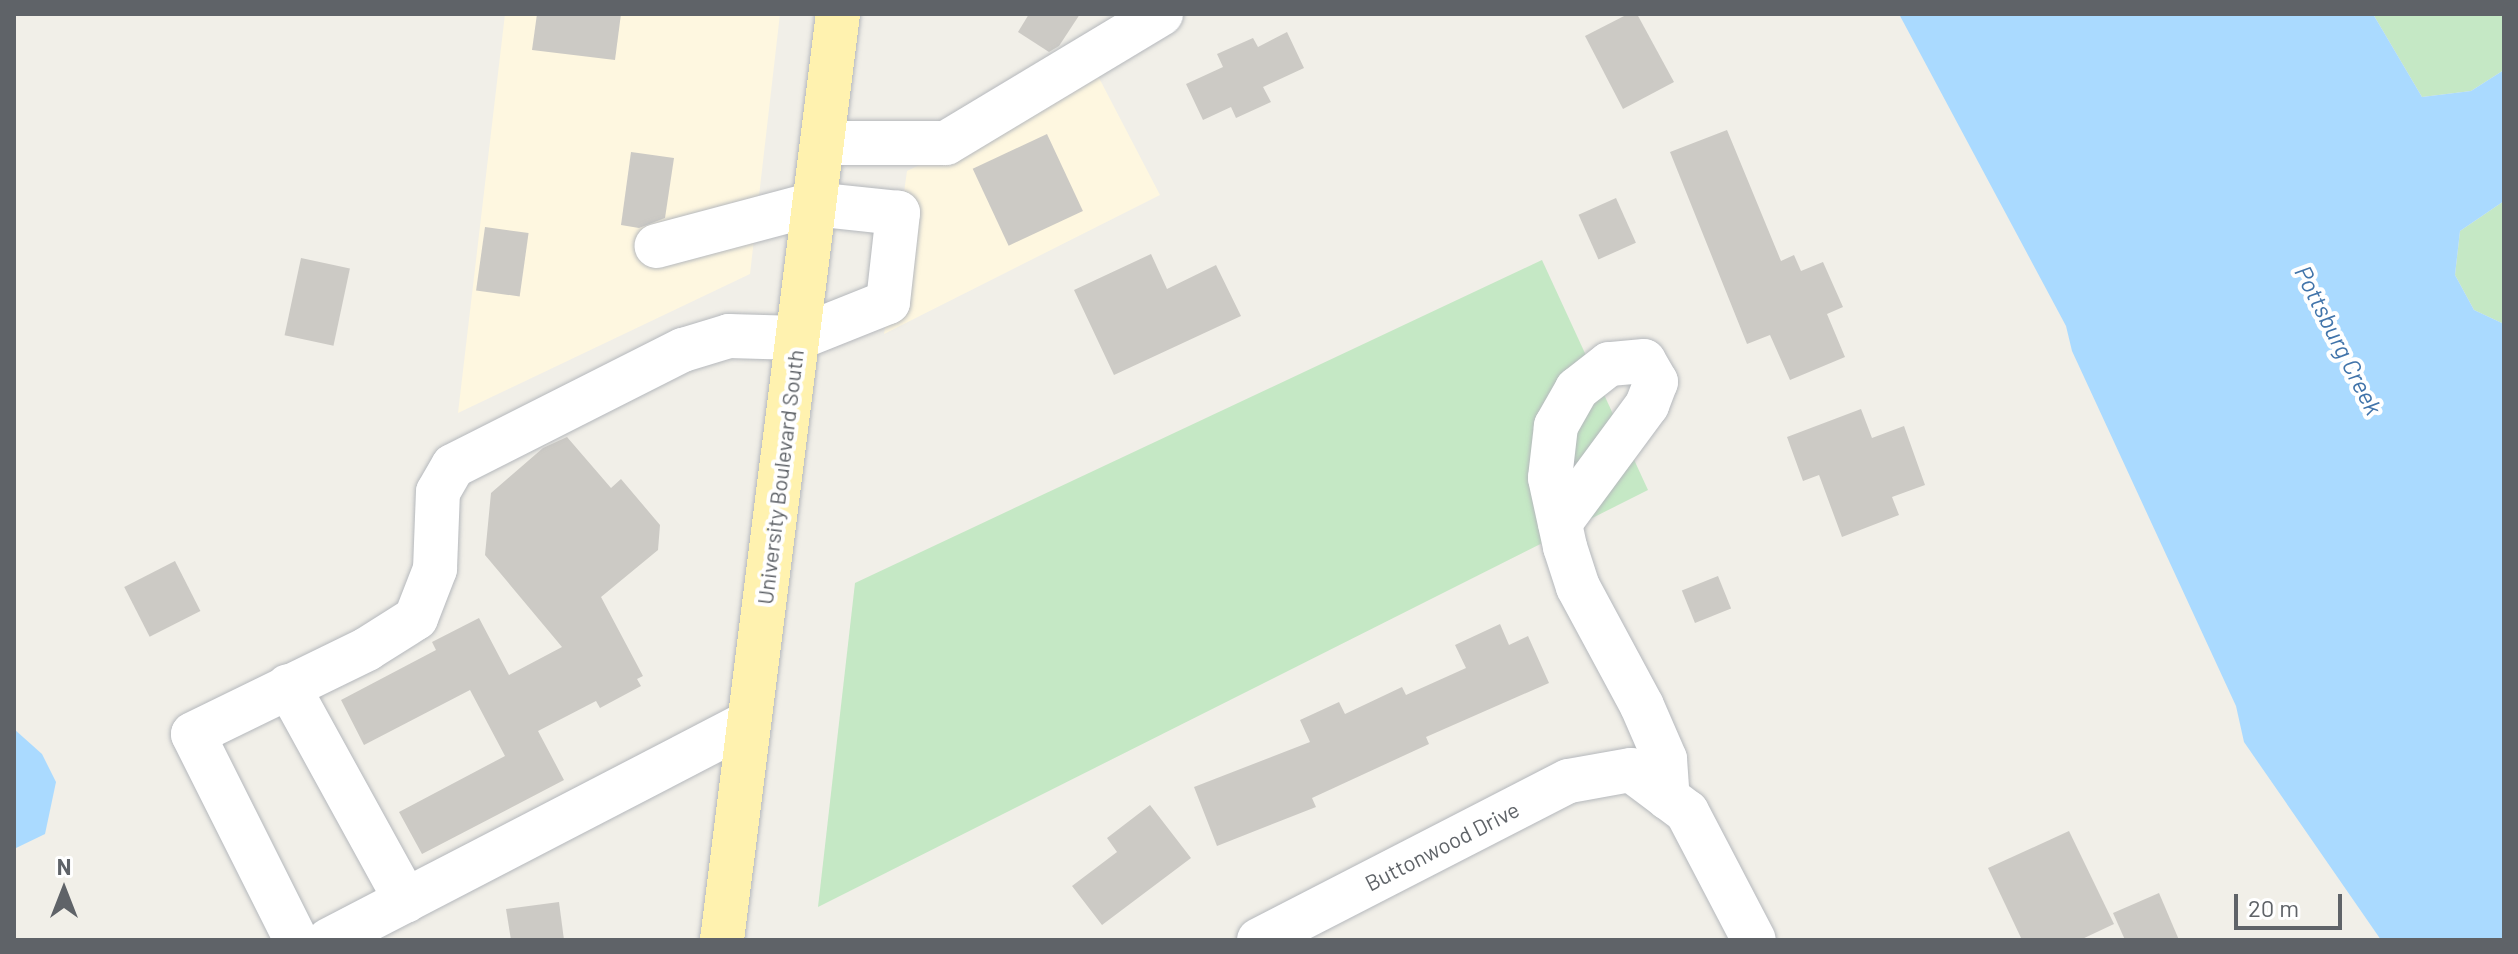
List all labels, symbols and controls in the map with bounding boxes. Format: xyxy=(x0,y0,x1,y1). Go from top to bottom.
water label: Pottsburg Creek xyxy=(2289,261,2389,419)
street label: University Boulevard South xyxy=(751,348,809,606)
street label: Buttonwood Drive xyxy=(1360,796,1524,896)
north arrow xyxy=(24,850,104,930)
text: N xyxy=(57,853,71,879)
scale bar xyxy=(2238,878,2346,928)
text: 20 m xyxy=(2248,893,2299,922)

